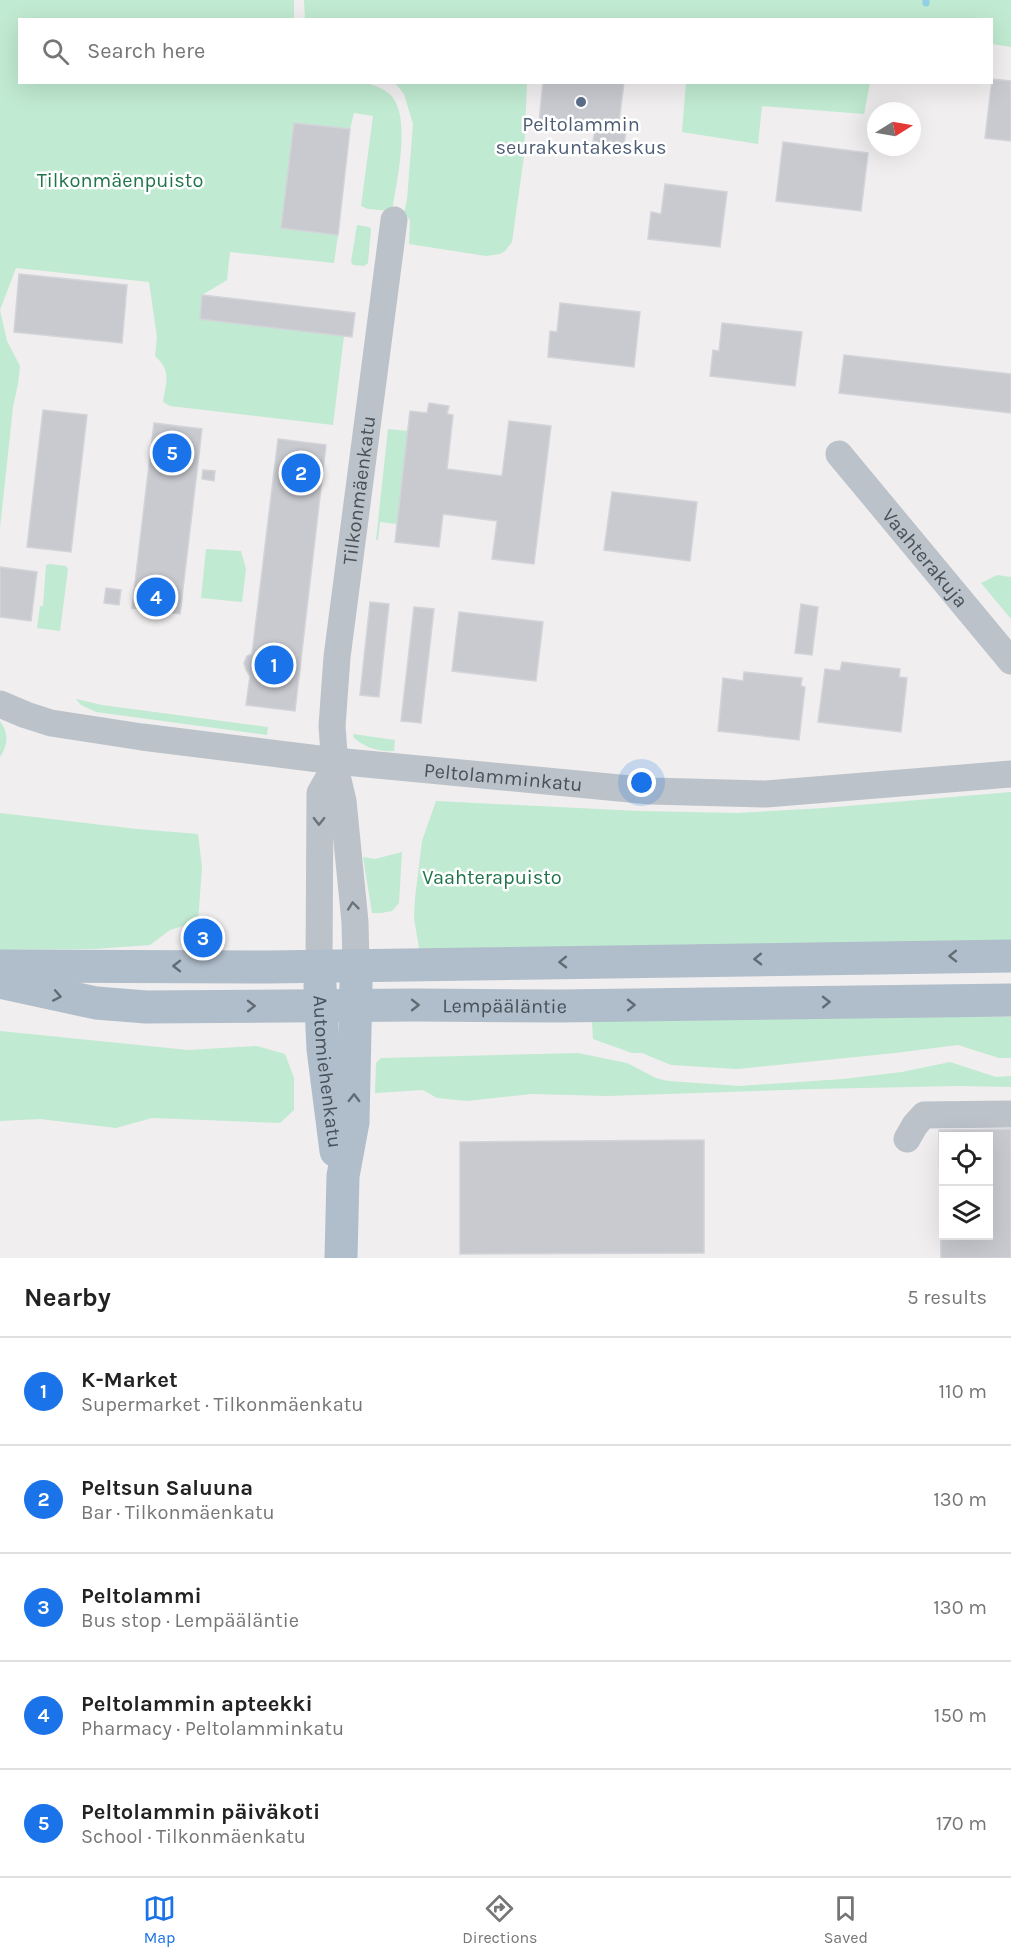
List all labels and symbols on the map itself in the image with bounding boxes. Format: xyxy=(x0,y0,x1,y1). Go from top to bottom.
marker: Peltolammin seurakuntakeskus xyxy=(574,95,588,109)
north arrow xyxy=(867,102,921,156)
place label: Peltolammin seurakuntakeskus xyxy=(495,113,667,159)
park label: Tilkonmäenpuisto xyxy=(37,169,203,192)
street label: Tilkonmäenkatu xyxy=(338,414,380,566)
pin: 5 xyxy=(152,430,192,476)
pin: 2 xyxy=(282,450,320,496)
street label: Vaahterakuja xyxy=(877,504,973,612)
pin: 4 xyxy=(136,574,176,620)
pin: 1 xyxy=(254,642,294,688)
street label: Peltolamminkatu xyxy=(423,758,584,796)
your location xyxy=(627,768,656,797)
one-way arrow xyxy=(313,817,325,826)
park label: Vaahterapuisto xyxy=(422,866,562,889)
one-way arrow xyxy=(347,901,360,911)
pin: 3 xyxy=(184,916,222,960)
one-way arrow xyxy=(948,950,957,962)
one-way arrow xyxy=(753,953,762,965)
one-way arrow xyxy=(558,956,567,968)
one-way arrow xyxy=(172,960,181,972)
one-way arrow xyxy=(52,988,62,1001)
street label: Lempääläntie xyxy=(442,994,567,1018)
street label: Automiehenkatu xyxy=(308,995,347,1149)
one-way arrow xyxy=(821,996,830,1008)
one-way arrow xyxy=(410,999,419,1011)
one-way arrow xyxy=(626,999,635,1011)
one-way arrow xyxy=(247,1000,256,1012)
one-way arrow xyxy=(348,1093,360,1102)

